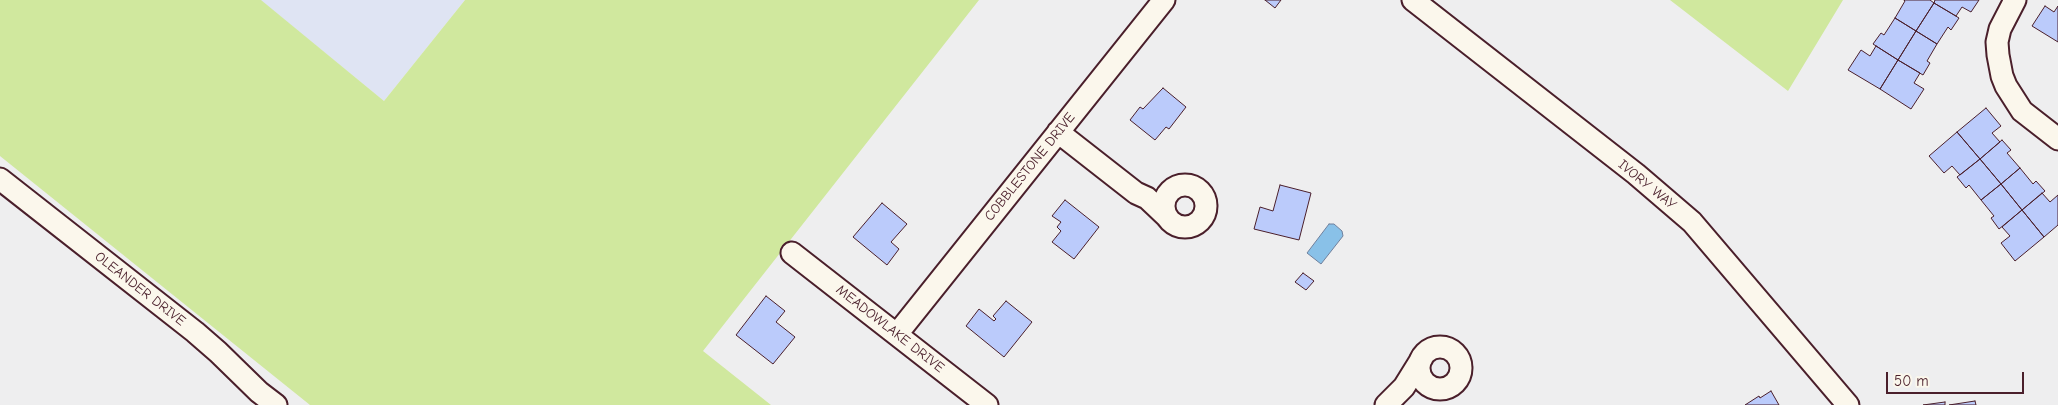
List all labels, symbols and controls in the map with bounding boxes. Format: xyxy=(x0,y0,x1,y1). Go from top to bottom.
street label: COBBLESTONE DRIVE xyxy=(981,109,1079,225)
street label: IVORY WAY xyxy=(1615,157,1679,213)
street label: OLEANDER DRIVE xyxy=(91,248,189,330)
street label: MEADOWLAKE DRIVE xyxy=(833,282,947,376)
scale bar xyxy=(1888,362,2026,394)
text: 50 m xyxy=(1894,372,1929,390)

